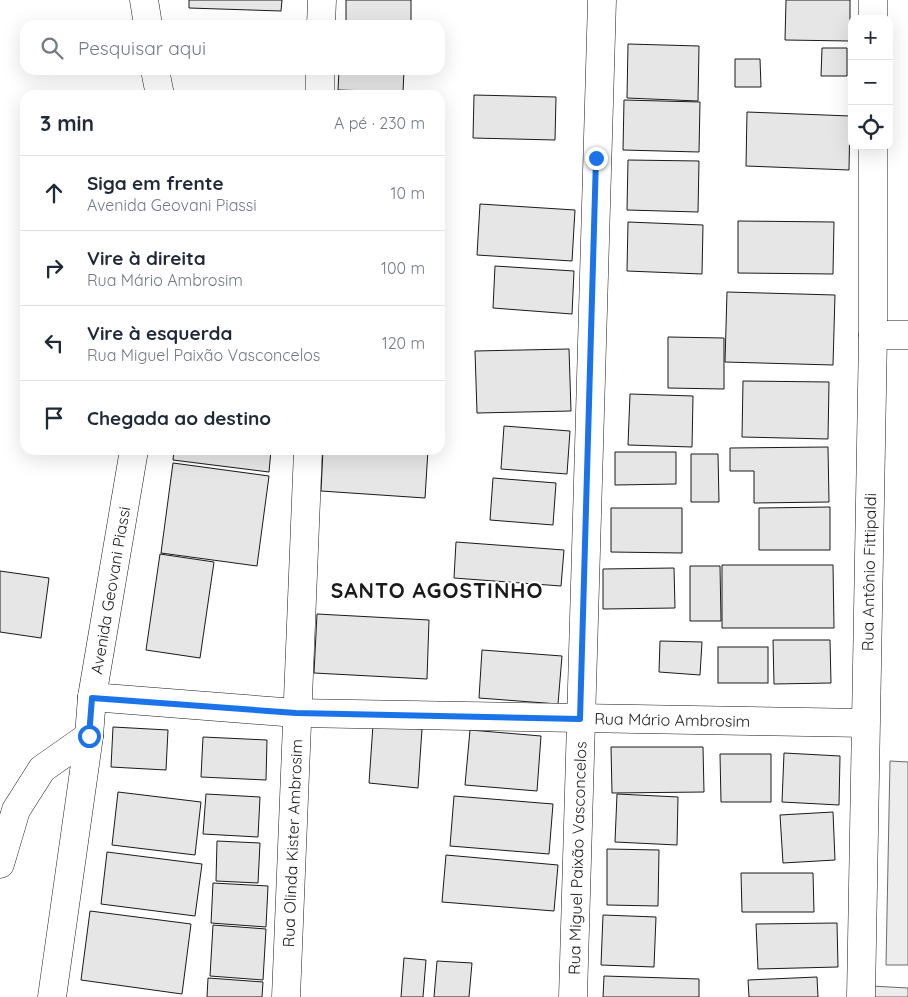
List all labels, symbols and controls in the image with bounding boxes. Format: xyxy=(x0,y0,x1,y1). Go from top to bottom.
map controls xyxy=(848,15,893,150)
button: + xyxy=(848,15,893,60)
search box xyxy=(20,20,445,75)
icon: search xyxy=(38,34,66,62)
text: Pesquisar aqui xyxy=(78,36,206,60)
button: − xyxy=(848,60,893,105)
button: locate xyxy=(848,105,893,150)
text: 3 min xyxy=(40,110,94,136)
text: A pé · 230 m xyxy=(334,113,425,133)
route end xyxy=(585,147,608,170)
text: Siga em frente xyxy=(87,171,224,195)
icon: ahead xyxy=(40,179,68,207)
text: 10 m xyxy=(391,183,425,203)
text: Avenida Geovani Piassi xyxy=(87,195,257,215)
text: Vire à direita xyxy=(87,246,206,270)
icon: right xyxy=(40,254,68,282)
text: 100 m xyxy=(381,258,425,278)
text: Rua Mário Ambrosim xyxy=(87,270,243,290)
text: Vire à esquerda xyxy=(87,321,232,345)
icon: left xyxy=(40,329,68,357)
text: 120 m xyxy=(382,333,425,353)
text: Rua Miguel Paixão Vasconcelos xyxy=(87,345,320,365)
icon: arrive xyxy=(40,404,68,432)
text: Chegada ao destino xyxy=(87,406,271,430)
street label: Rua Antônio Fittipaldi xyxy=(857,493,880,651)
street label: Avenida Geovani Piassi xyxy=(86,505,134,676)
district label: SANTO AGOSTINHO xyxy=(331,577,543,603)
street label: Rua Mário Ambrosim xyxy=(594,708,750,731)
route start xyxy=(78,725,101,748)
street label: Rua Olinda Kister Ambrosim xyxy=(278,739,306,948)
street label: Rua Miguel Paixão Vasconcelos xyxy=(564,741,590,975)

